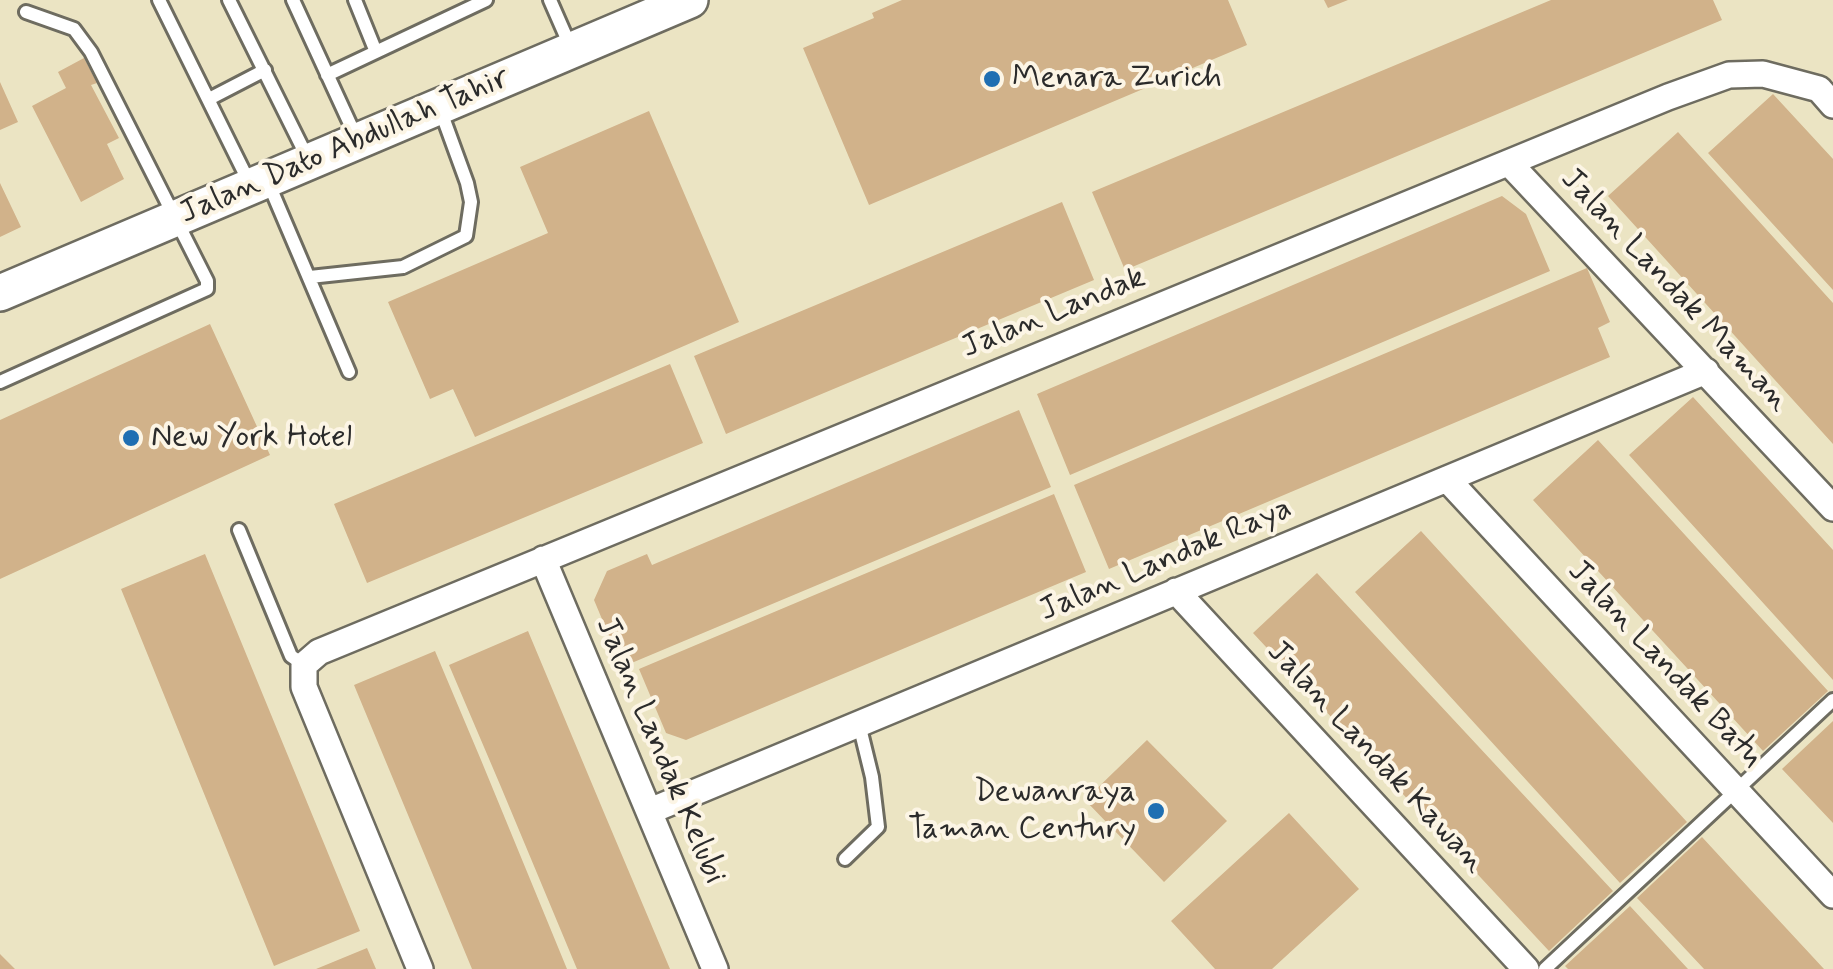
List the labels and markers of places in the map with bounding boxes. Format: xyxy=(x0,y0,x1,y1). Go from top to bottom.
place label: Menara Zurich xyxy=(1012,60,1222,98)
marker: Menara Zurich xyxy=(981,68,1003,90)
place label: New York Hotel xyxy=(151,419,352,457)
marker: New York Hotel xyxy=(120,427,142,449)
place label: Dewanraya Taman Century xyxy=(908,774,1136,849)
marker: Dewanraya Taman Century xyxy=(1145,800,1167,822)

